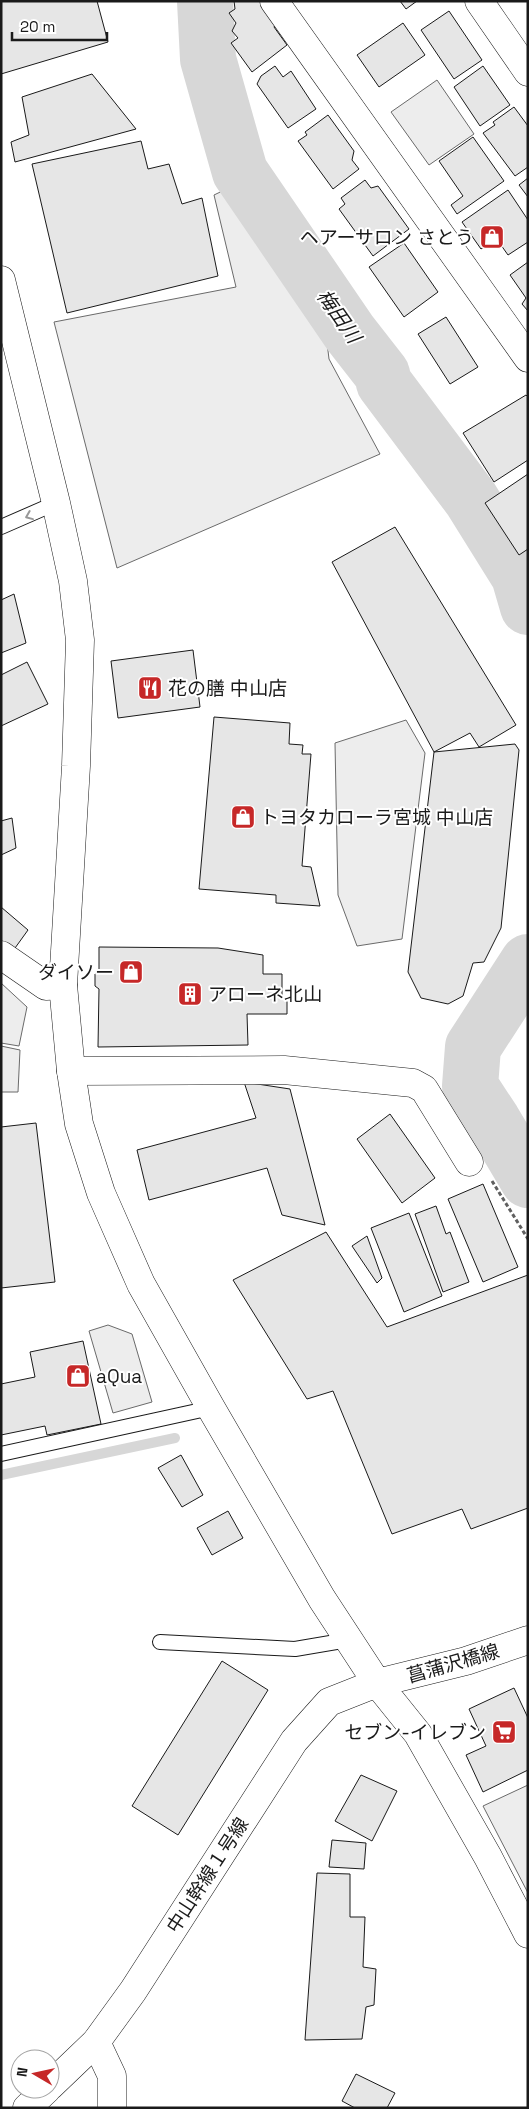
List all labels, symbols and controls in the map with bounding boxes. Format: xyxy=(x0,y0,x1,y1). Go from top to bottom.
scale bar xyxy=(12,10,108,42)
text: 20 m xyxy=(20,17,55,36)
shop icon: ヘアーサロン さとう xyxy=(479,224,505,250)
place label: ヘアーサロン さとう xyxy=(300,225,474,250)
water label: 梅田川 xyxy=(311,284,368,350)
one-way arrow xyxy=(25,510,34,520)
restaurant icon: 花の膳 中山店 xyxy=(137,675,163,701)
place label: 花の膳 中山店 xyxy=(168,676,287,701)
shop icon: トヨタカローラ宮城 中山店 xyxy=(230,804,256,830)
place label: トヨタカローラ宮城 中山店 xyxy=(260,805,493,830)
shop icon: ダイソー xyxy=(118,959,144,985)
place label: ダイソー xyxy=(38,960,114,985)
building icon: アローネ北山 xyxy=(177,981,203,1007)
place label: アローネ北山 xyxy=(208,982,322,1007)
shop icon: aQua xyxy=(65,1363,91,1389)
place label: aQua xyxy=(96,1364,142,1389)
street label: 菖蒲沢橋線 xyxy=(404,1638,502,1689)
supermarket icon: セブン-イレブン xyxy=(491,1719,517,1745)
place label: セブン-イレブン xyxy=(344,1720,486,1745)
street label: 中山幹線１号線 xyxy=(161,1813,254,1938)
north arrow xyxy=(10,2049,60,2099)
text: N xyxy=(13,2066,32,2078)

